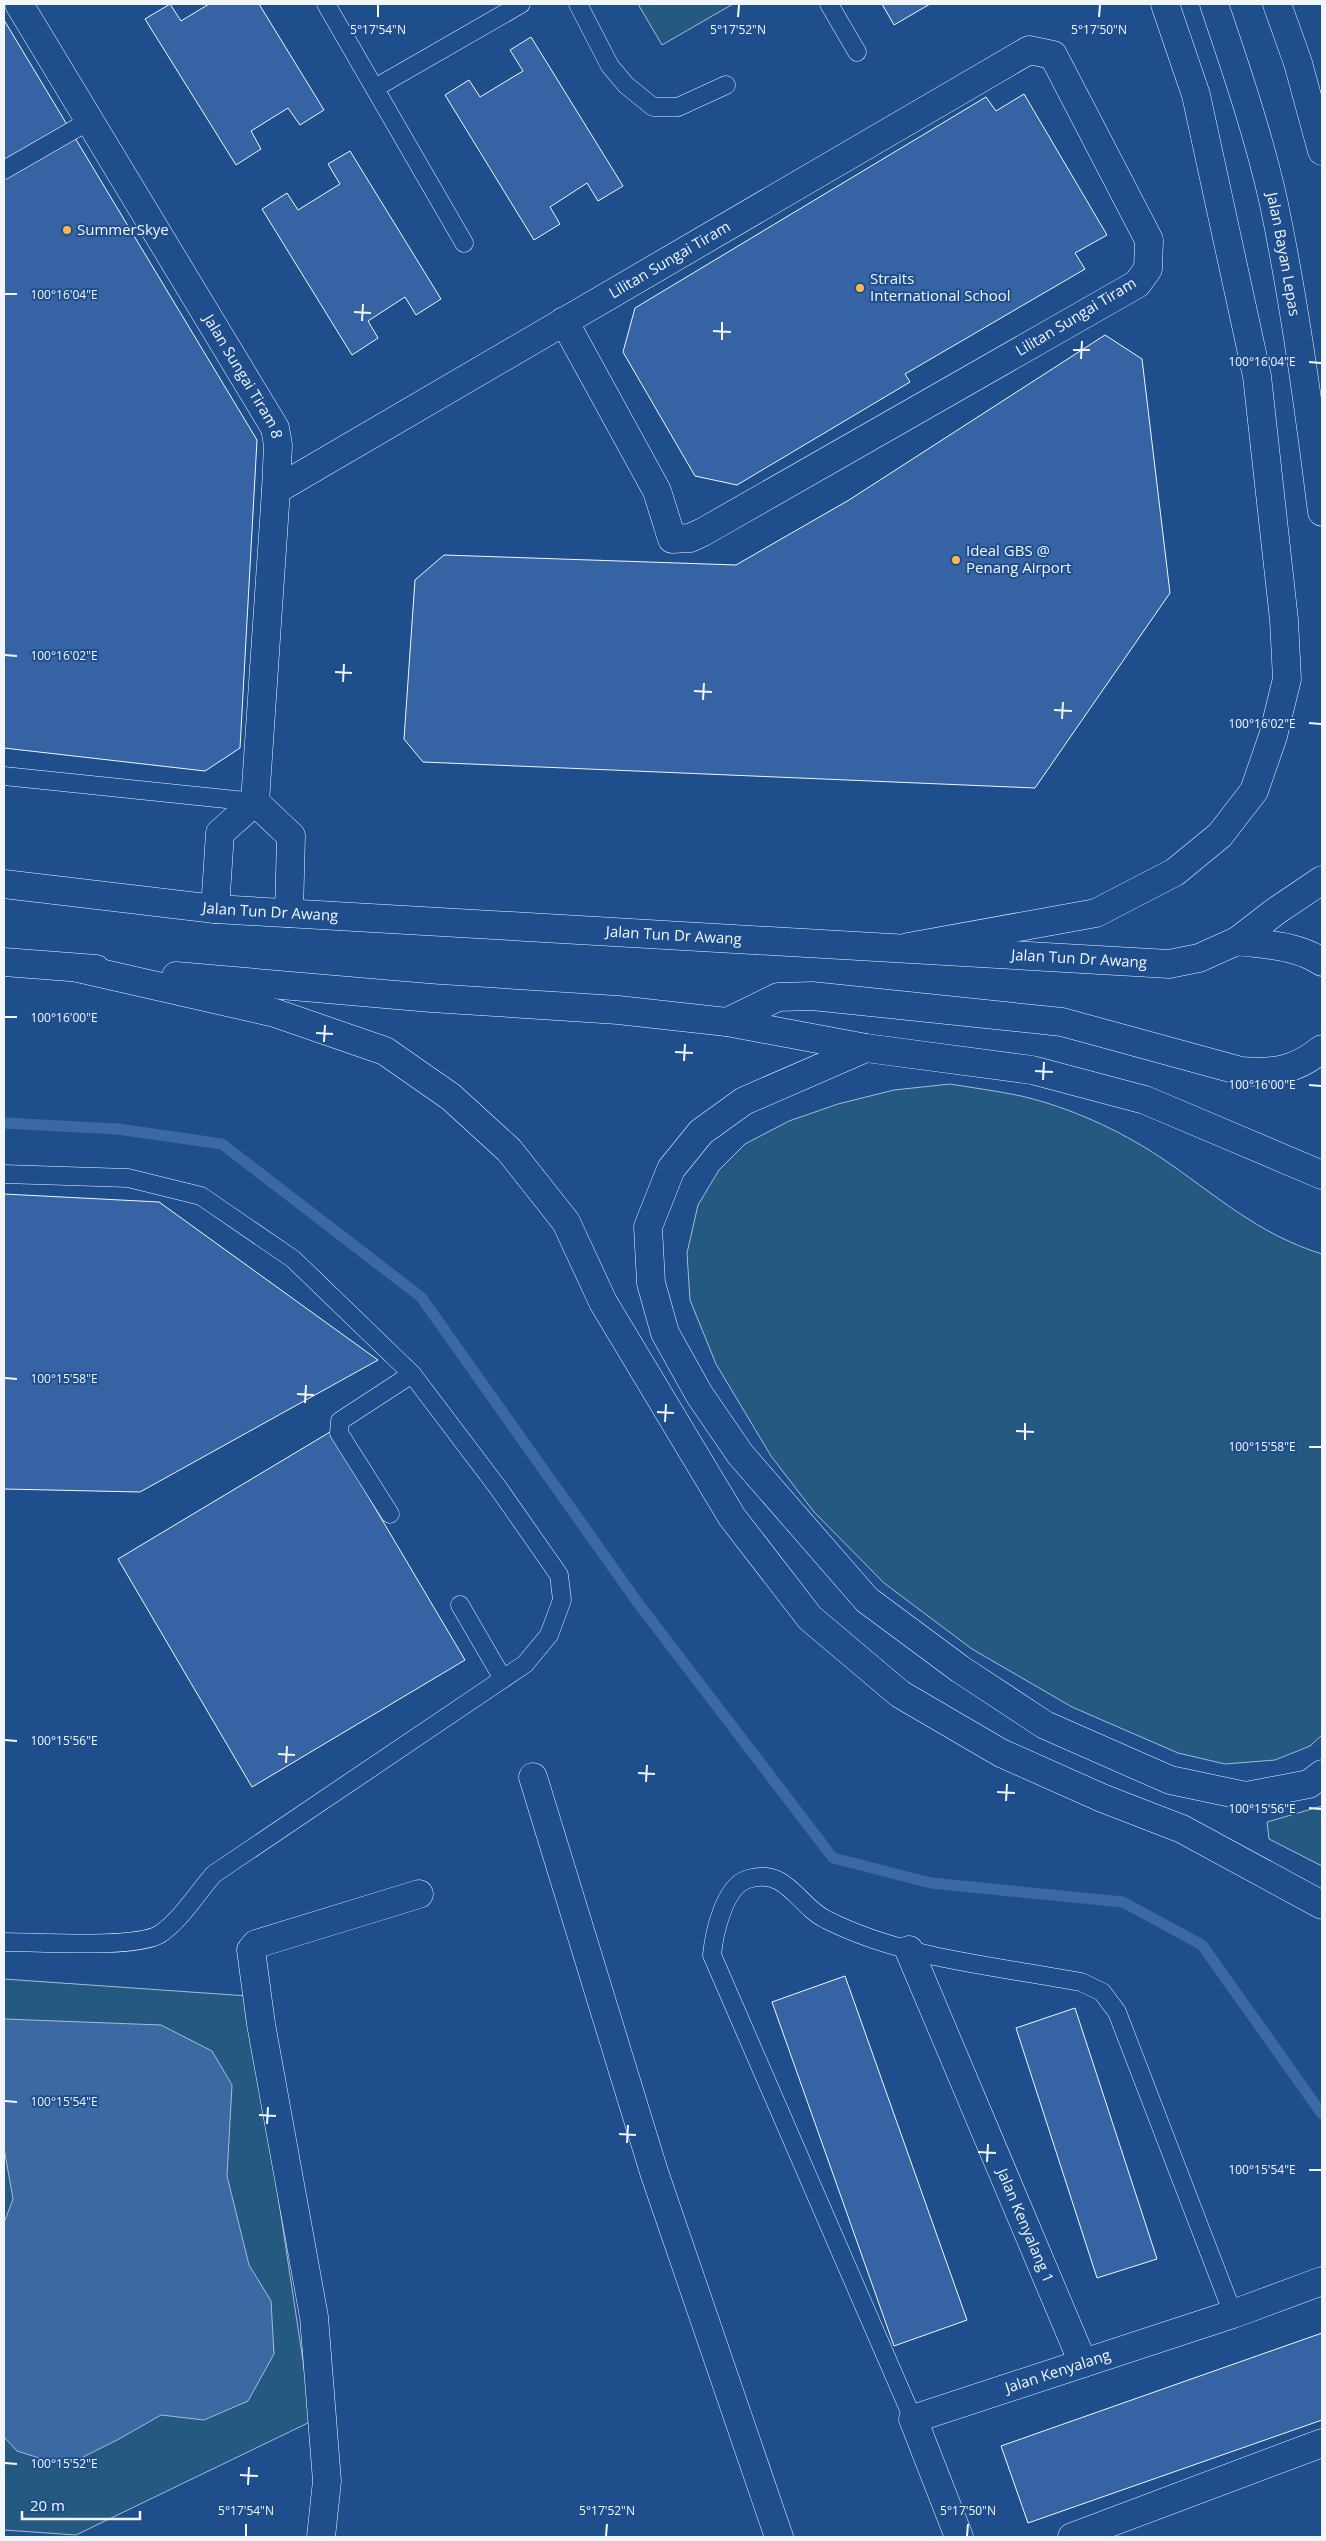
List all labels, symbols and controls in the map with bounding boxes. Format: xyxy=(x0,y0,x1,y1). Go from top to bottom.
text: 5°17'54"N xyxy=(350,21,406,38)
text: 5°17'52"N xyxy=(710,21,766,38)
text: 5°17'50"N xyxy=(1071,21,1127,38)
street label: Jalan Bayan Lepas xyxy=(1262,188,1305,317)
street label: Lilitan Sungai Tiram xyxy=(605,216,734,302)
place label: SummerSkye xyxy=(77,219,169,239)
marker: SummerSkye xyxy=(61,224,73,236)
place label: Straits International School xyxy=(870,268,1011,305)
street label: Lilitan Sungai Tiram xyxy=(1012,272,1139,360)
marker: Straits International School xyxy=(854,282,866,294)
text: 100°16'04"E xyxy=(30,286,98,303)
street label: Jalan Sungai Tiram 8 xyxy=(199,308,288,440)
text: 100°16'04"E xyxy=(1228,353,1296,370)
place label: Ideal GBS @ Penang Airport xyxy=(966,540,1071,577)
marker: Ideal GBS @ Penang Airport xyxy=(950,554,962,566)
text: 100°16'02"E xyxy=(30,647,98,664)
text: 100°16'02"E xyxy=(1228,715,1296,732)
street label: Jalan Tun Dr Awang xyxy=(200,896,339,925)
street label: Jalan Tun Dr Awang xyxy=(603,920,742,948)
street label: Jalan Tun Dr Awang xyxy=(1009,944,1148,972)
text: 100°16'00"E xyxy=(30,1009,98,1026)
text: 100°16'00"E xyxy=(1228,1076,1296,1093)
text: 100°15'58"E xyxy=(30,1370,98,1387)
text: 100°15'58"E xyxy=(1228,1438,1296,1455)
text: 100°15'56"E xyxy=(30,1732,98,1749)
text: 100°15'56"E xyxy=(1228,1800,1296,1817)
text: 100°15'54"E xyxy=(30,2093,98,2110)
text: 100°15'54"E xyxy=(1228,2161,1296,2178)
street label: Jalan Kenyalang 1 xyxy=(992,2163,1059,2285)
street label: Jalan Kenyalang xyxy=(1000,2344,1113,2398)
text: 100°15'52"E xyxy=(30,2455,98,2472)
scale bar xyxy=(22,2488,140,2520)
text: 20 m xyxy=(30,2495,65,2515)
text: 5°17'54"N xyxy=(218,2502,274,2519)
text: 5°17'52"N xyxy=(579,2502,635,2519)
text: 5°17'50"N xyxy=(940,2502,996,2519)

